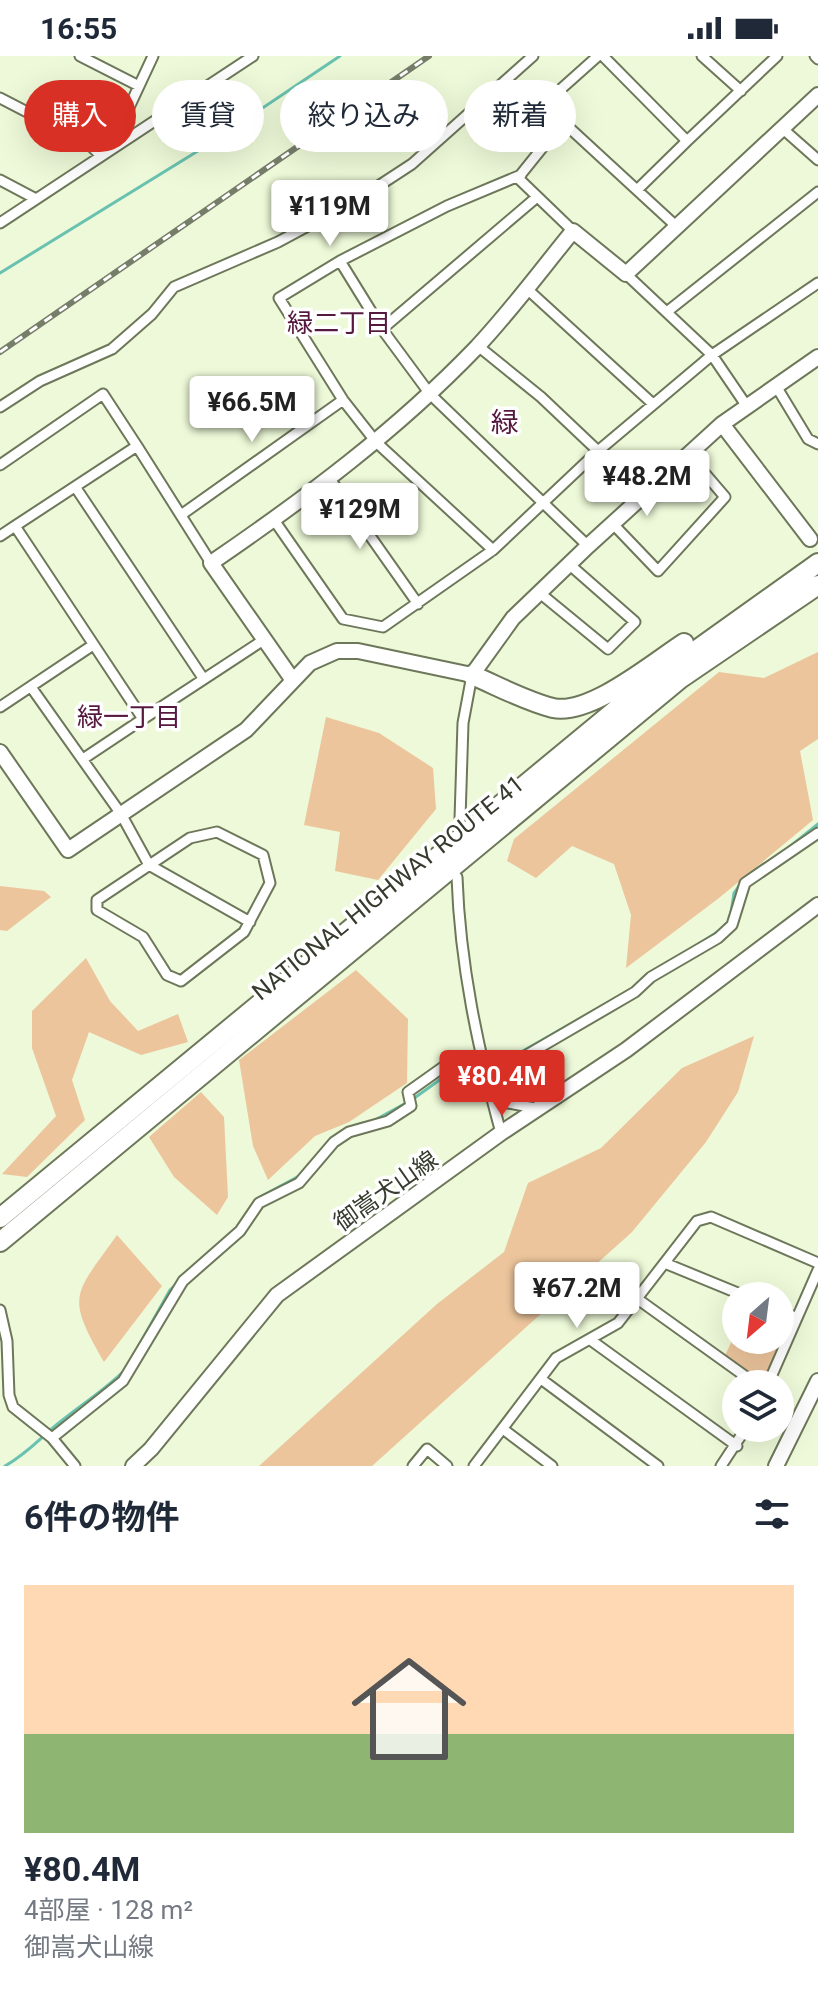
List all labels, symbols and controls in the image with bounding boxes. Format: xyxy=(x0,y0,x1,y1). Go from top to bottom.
text: 16:55 xyxy=(40,11,117,46)
chip: 購入 xyxy=(24,80,136,152)
chip: 賃貸 xyxy=(152,80,264,152)
chip: 絞り込み xyxy=(280,80,448,152)
chip: 新着 xyxy=(464,80,576,152)
pin: ¥119M xyxy=(274,180,386,248)
text: ¥119M xyxy=(289,191,371,221)
district label: 緑二丁目 xyxy=(287,308,391,338)
pin: ¥66.5M xyxy=(187,376,317,444)
text: ¥66.5M xyxy=(208,387,297,417)
district label: 緑 xyxy=(491,406,519,439)
pin: ¥48.2M xyxy=(582,450,712,518)
text: ¥48.2M xyxy=(603,461,692,491)
pin: ¥129M xyxy=(304,483,416,551)
text: ¥129M xyxy=(319,494,401,524)
district label: 緑一丁目 xyxy=(77,702,181,732)
street label: NATIONAL HIGHWAY ROUTE 41 xyxy=(247,770,529,1006)
pin: ¥80.4M xyxy=(437,1050,567,1118)
text: ¥80.4M xyxy=(458,1061,547,1091)
street label: 御嵩犬山線 xyxy=(329,1145,443,1237)
pin: ¥67.2M xyxy=(512,1262,642,1330)
text: ¥67.2M xyxy=(533,1273,622,1303)
north arrow xyxy=(722,1282,794,1354)
map controls xyxy=(722,1282,794,1442)
button: layers xyxy=(722,1370,794,1442)
icon: filters xyxy=(750,1492,794,1536)
text: 6件の物件 xyxy=(24,1497,180,1537)
icon: home xyxy=(337,1637,481,1781)
text: ¥80.4M xyxy=(24,1849,140,1889)
text: 4部屋 · 128 m² xyxy=(24,1895,193,1925)
text: 御嵩犬山線 xyxy=(24,1932,154,1962)

